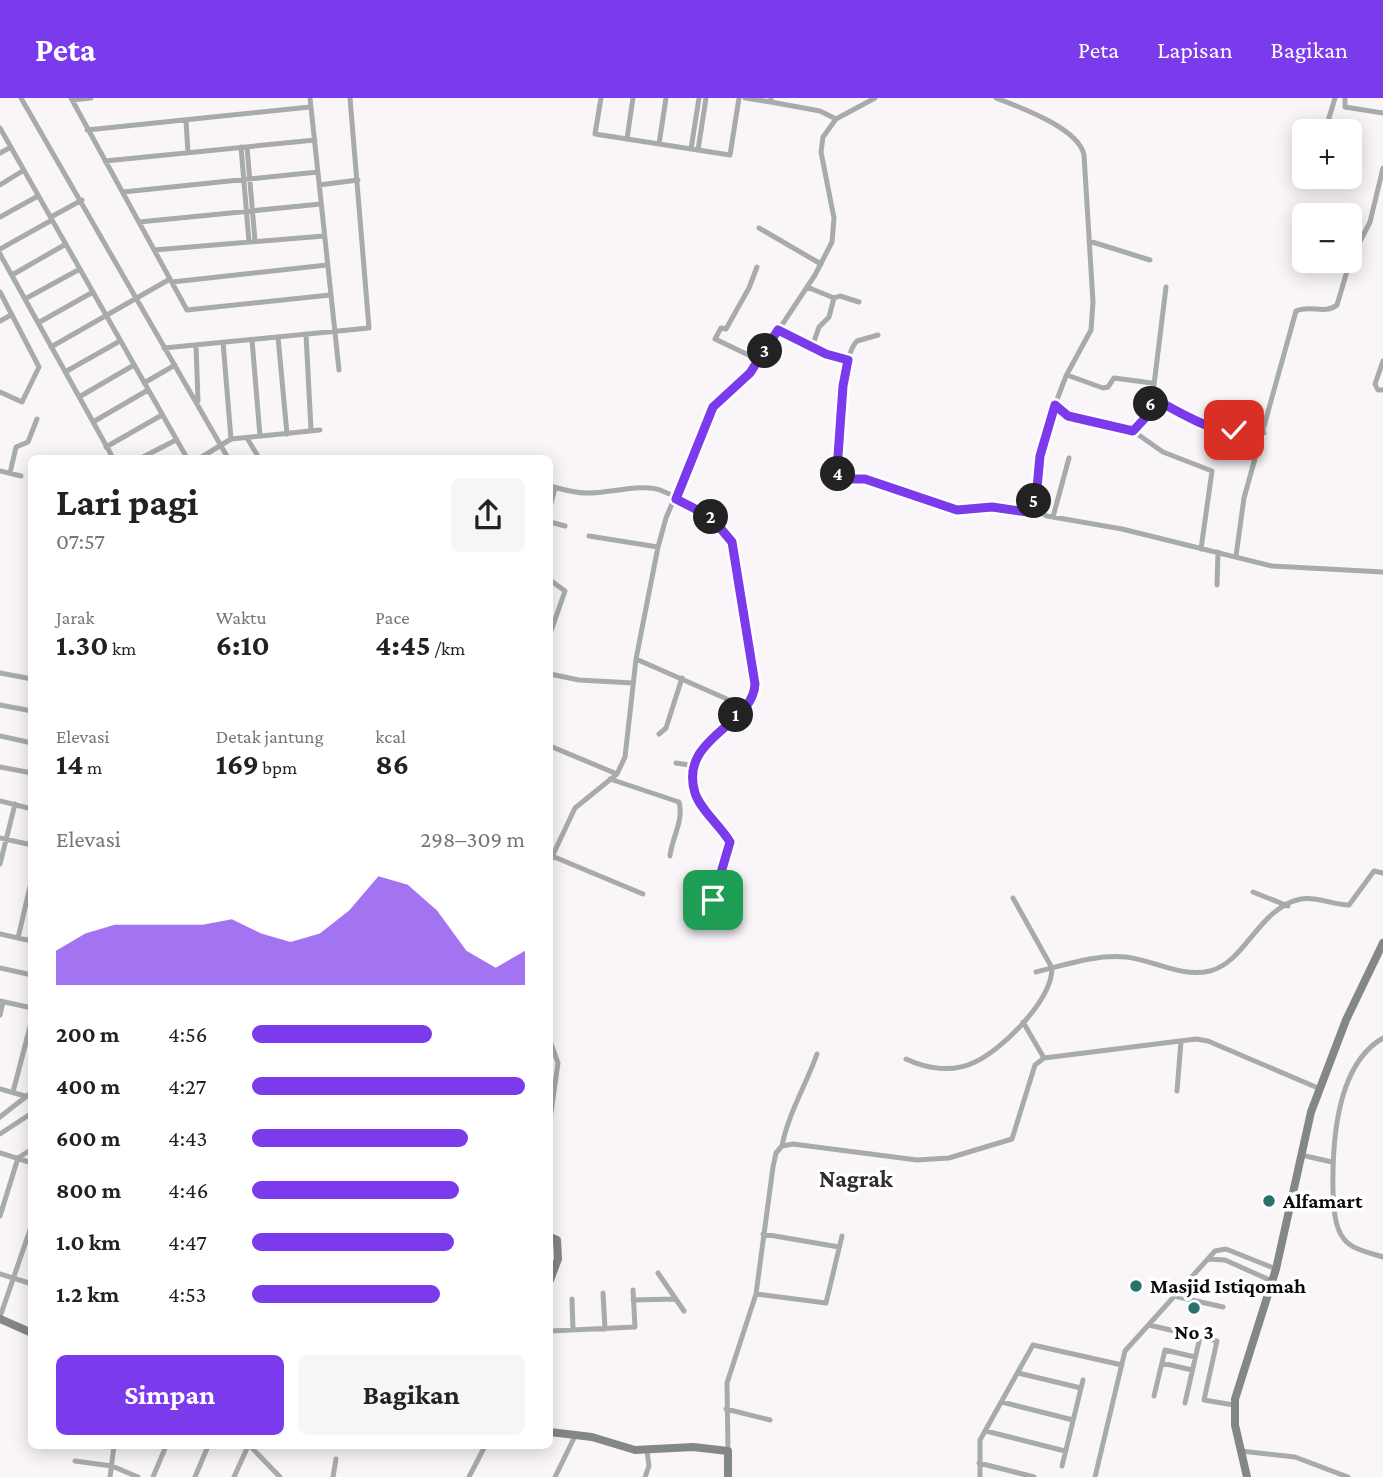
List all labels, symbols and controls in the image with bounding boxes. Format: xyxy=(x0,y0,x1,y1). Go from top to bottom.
text: Peta xyxy=(35,31,96,68)
text: Peta xyxy=(1078,36,1119,63)
text: Lapisan xyxy=(1157,36,1233,63)
text: Bagikan xyxy=(1271,36,1348,63)
map controls xyxy=(1292,119,1362,273)
button: + xyxy=(1292,119,1362,189)
button: − xyxy=(1292,203,1362,273)
pin: 3 xyxy=(748,334,782,368)
text: 3 xyxy=(760,340,769,361)
pin: 6 xyxy=(1134,386,1168,422)
text: 6 xyxy=(1145,393,1156,414)
pin xyxy=(1204,400,1264,460)
icon: check xyxy=(1215,411,1253,449)
pin: 4 xyxy=(820,456,856,492)
text: 4 xyxy=(832,463,843,484)
button: share xyxy=(451,478,525,552)
text: Lari pagi xyxy=(56,481,198,523)
pin: 5 xyxy=(1016,484,1052,518)
text: 5 xyxy=(1029,490,1038,511)
pin: 2 xyxy=(694,500,728,534)
text: 2 xyxy=(706,506,715,527)
text: 07:57 xyxy=(56,528,105,554)
text: Jarak xyxy=(56,607,95,628)
text: Waktu xyxy=(216,607,266,628)
text: Pace xyxy=(375,607,410,628)
text: 1.30 xyxy=(56,628,108,661)
text: 6:10 xyxy=(216,628,270,661)
text: 4:45 xyxy=(375,628,431,661)
text: km xyxy=(108,638,136,659)
text: /km xyxy=(431,638,465,659)
pin: 1 xyxy=(718,698,754,732)
text: 1 xyxy=(732,704,739,725)
text: Elevasi xyxy=(56,726,109,747)
text: Detak jantung xyxy=(216,726,324,747)
text: kcal xyxy=(375,726,406,747)
text: 14 xyxy=(56,747,83,780)
text: 169 xyxy=(216,747,259,780)
text: 86 xyxy=(375,747,409,780)
text: m xyxy=(83,757,102,778)
text: bpm xyxy=(259,757,297,778)
text: Elevasi xyxy=(56,826,121,852)
text: 298–309 m xyxy=(420,826,525,852)
pin xyxy=(683,870,743,930)
icon: arrive xyxy=(694,881,732,919)
text: 200 m xyxy=(56,1021,120,1047)
text: 4:56 xyxy=(168,1021,208,1047)
text: 400 m xyxy=(56,1073,120,1099)
text: 4:27 xyxy=(168,1073,206,1099)
text: 600 m xyxy=(56,1125,120,1151)
text: 4:43 xyxy=(168,1125,207,1151)
district label: Nagrak xyxy=(819,1165,894,1192)
text: 800 m xyxy=(56,1177,121,1203)
text: 4:46 xyxy=(168,1177,208,1203)
place label: Alfamart xyxy=(1282,1189,1363,1213)
marker: Alfamart xyxy=(1261,1193,1277,1209)
text: 1.0 km xyxy=(56,1229,121,1255)
text: 4:47 xyxy=(168,1229,207,1255)
place label: Masjid Istiqomah xyxy=(1150,1274,1306,1298)
marker: Masjid Istiqomah xyxy=(1128,1278,1144,1294)
text: 1.2 km xyxy=(56,1281,119,1307)
text: 4:53 xyxy=(168,1281,206,1307)
marker: No 3 xyxy=(1186,1300,1202,1316)
place label: No 3 xyxy=(1174,1320,1214,1344)
button: Simpan xyxy=(56,1355,284,1435)
button: Bagikan xyxy=(298,1355,525,1435)

